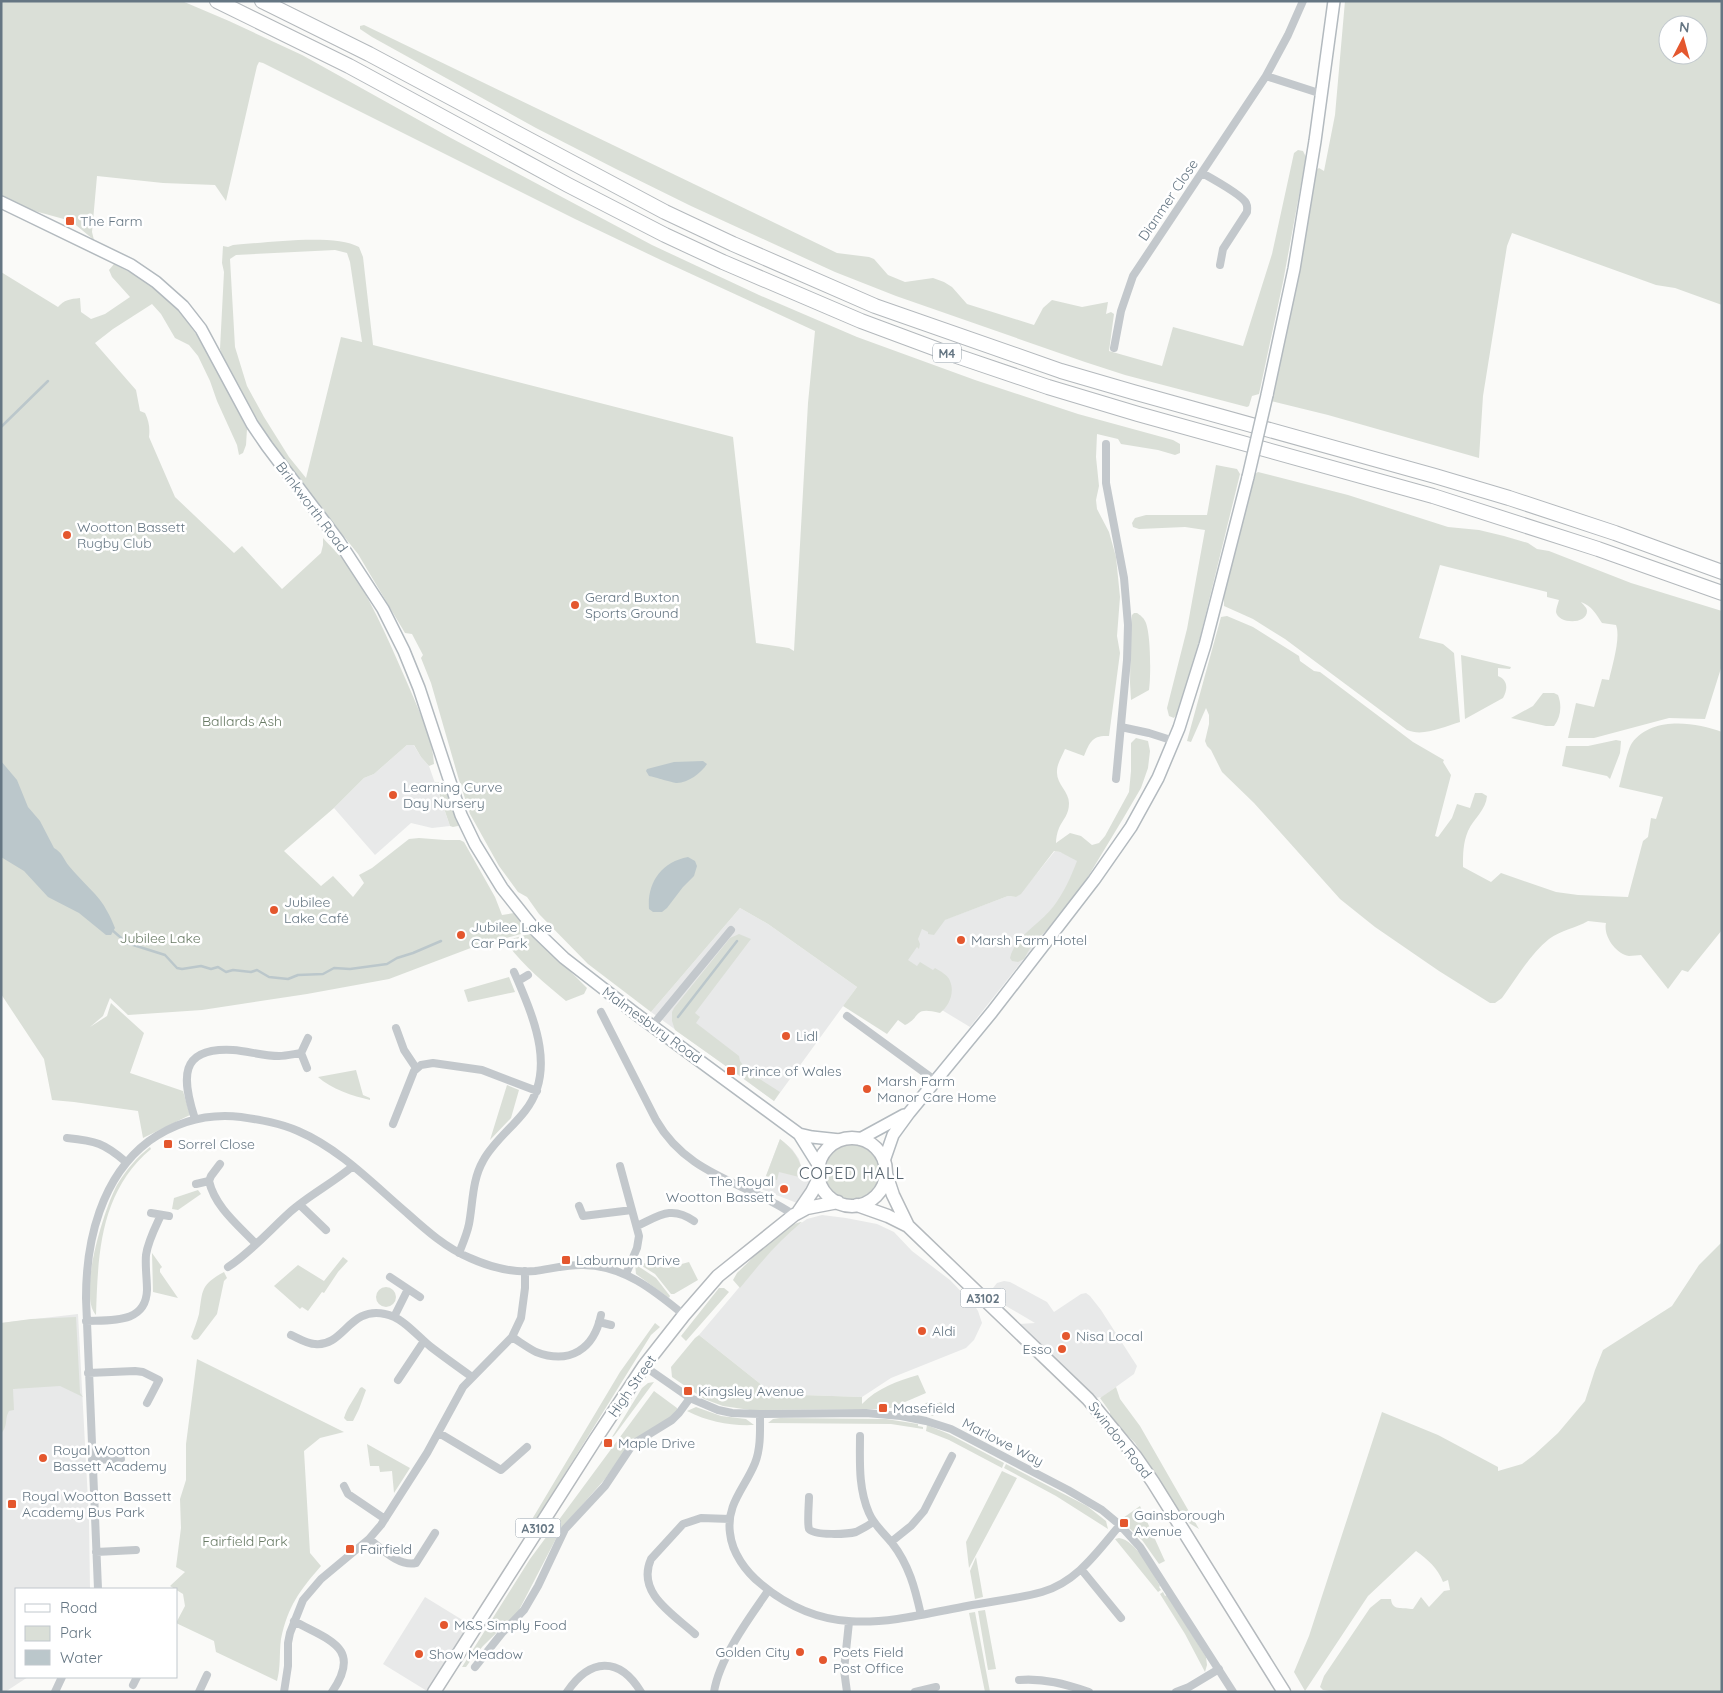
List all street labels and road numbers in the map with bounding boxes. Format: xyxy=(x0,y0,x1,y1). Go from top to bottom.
street label: Dianmer Close xyxy=(1134,156,1202,244)
road number: M4 xyxy=(933,343,961,362)
street label: Brinkworth Road xyxy=(272,458,352,556)
street label: Malmesbury Road xyxy=(599,983,705,1067)
road number: A3102 xyxy=(960,1289,1006,1308)
street label: High Street xyxy=(604,1351,660,1421)
street label: Swindon Road xyxy=(1084,1398,1156,1482)
street label: Marlowe Way xyxy=(959,1414,1047,1470)
road number: A3102 xyxy=(516,1519,560,1538)

